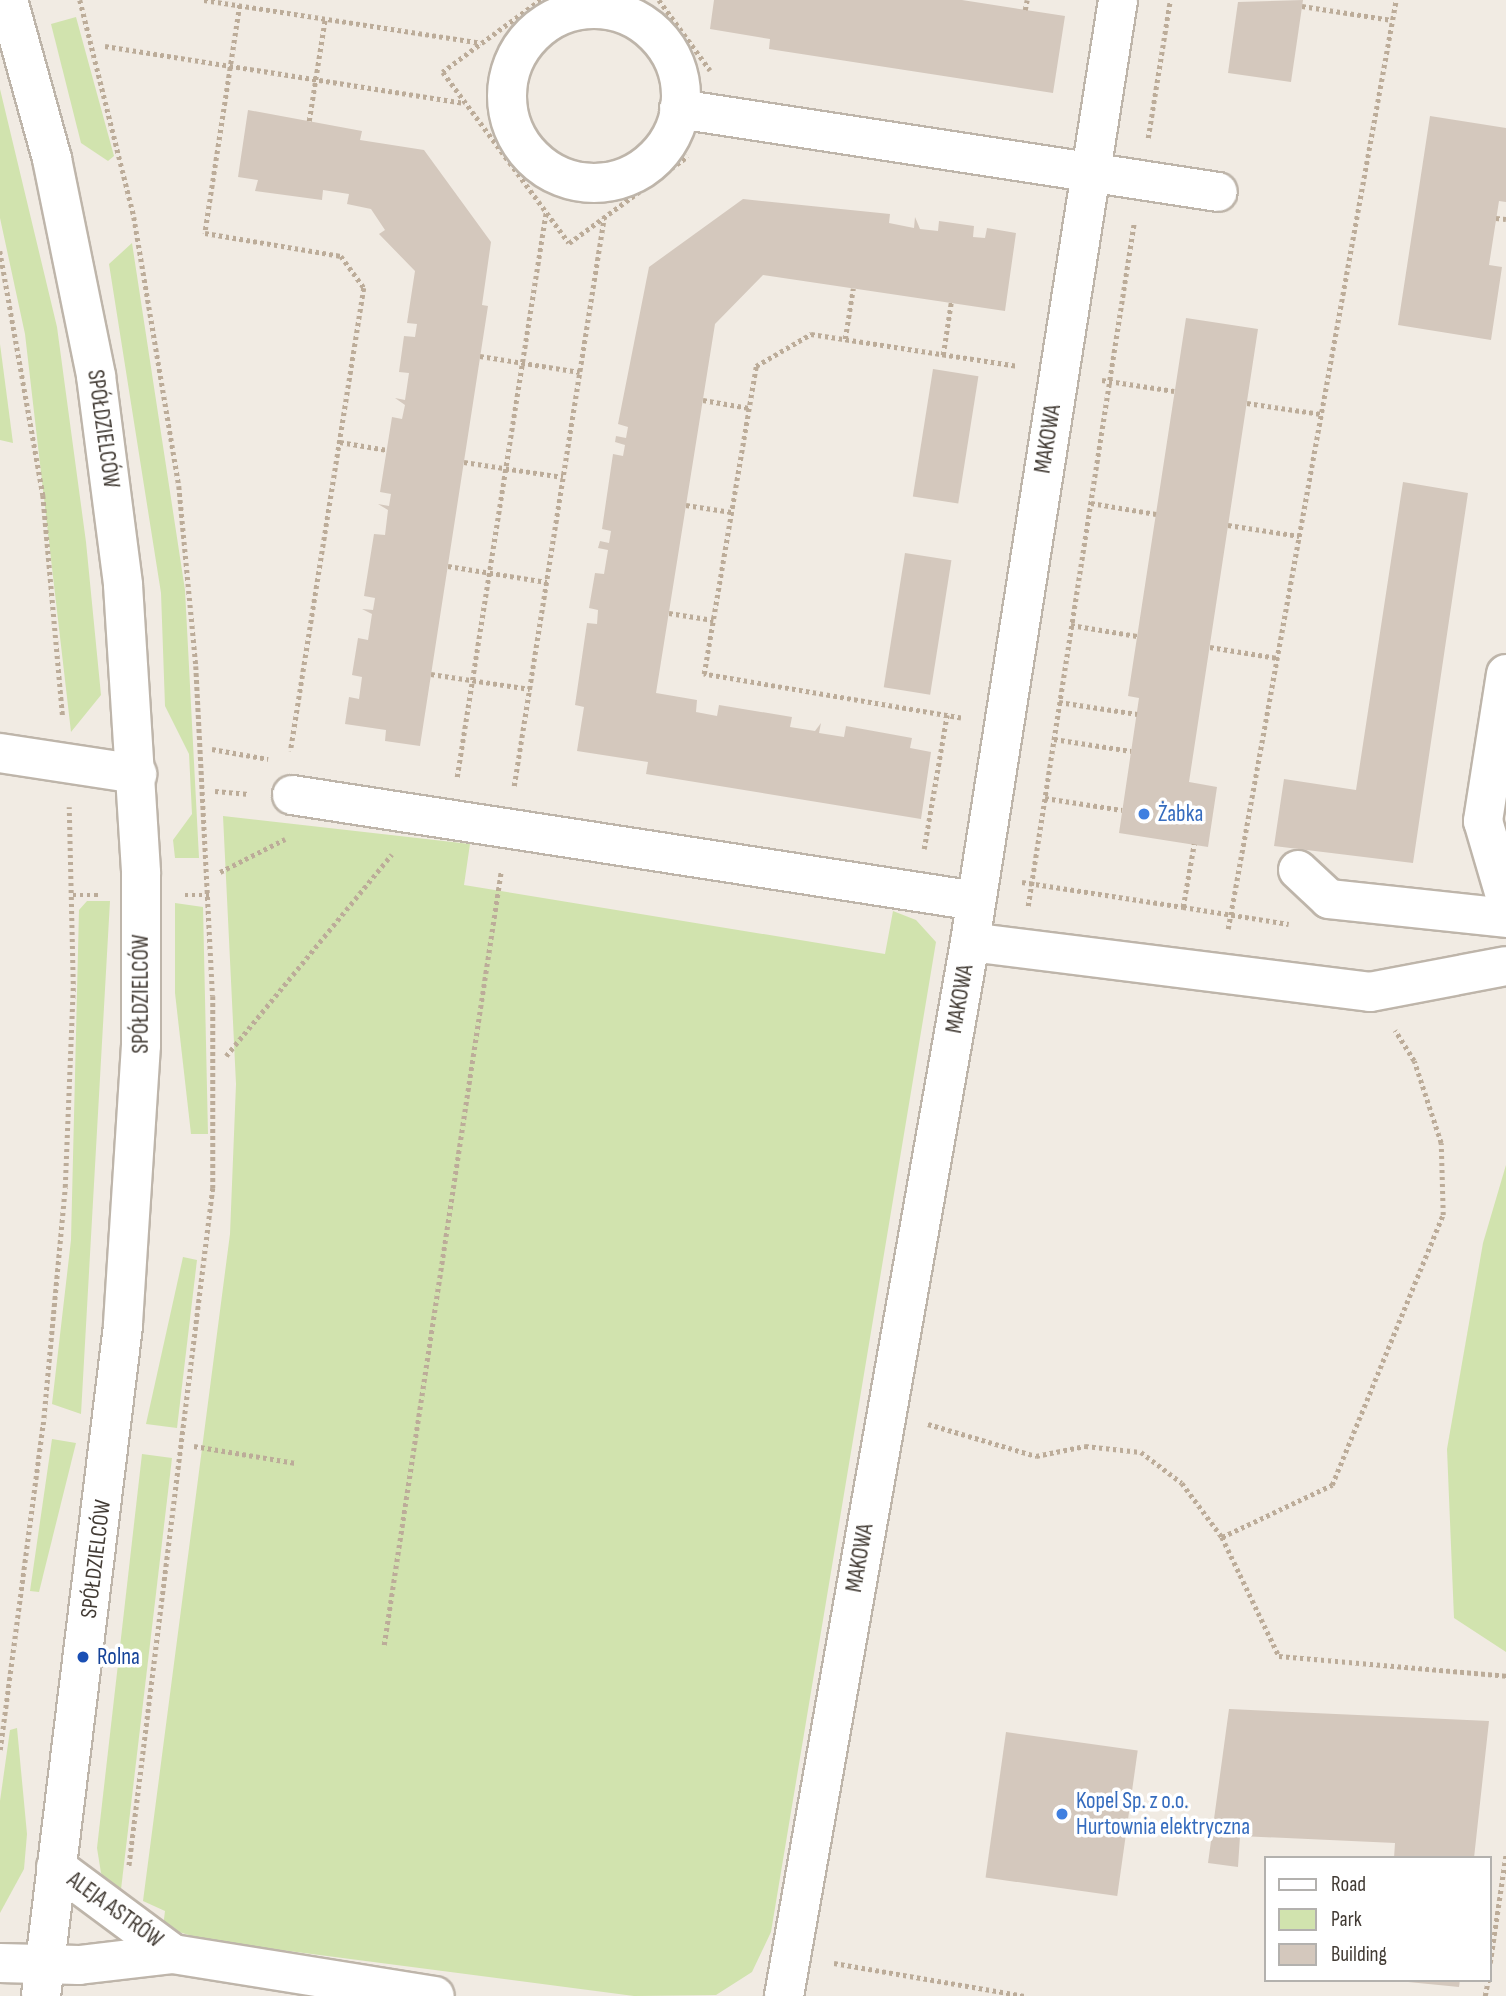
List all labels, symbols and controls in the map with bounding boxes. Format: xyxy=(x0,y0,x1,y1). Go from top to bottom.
street label: SPÓŁDZIELCÓW xyxy=(81,368,125,490)
street label: MAKOWA xyxy=(1029,403,1067,475)
place label: Żabka xyxy=(1158,800,1203,828)
marker: Żabka xyxy=(1136,806,1152,822)
street label: SPÓŁDZIELCÓW xyxy=(127,934,155,1054)
street label: MAKOWA xyxy=(940,963,980,1035)
street label: SPÓŁDZIELCÓW xyxy=(75,1498,117,1620)
street label: MAKOWA xyxy=(840,1522,880,1594)
place label: Rolna xyxy=(97,1643,140,1671)
marker: Rolna xyxy=(75,1649,91,1665)
place label: Kopel Sp. z o.o. Hurtownia elektryczna xyxy=(1076,1787,1250,1841)
marker: Kopel Sp. z o.o. Hurtownia elektryczna xyxy=(1054,1806,1070,1822)
legend xyxy=(1264,1856,1492,1982)
street label: ALEJA ASTRÓW xyxy=(62,1866,168,1954)
text: Road xyxy=(1331,1872,1366,1897)
text: Park xyxy=(1331,1907,1362,1932)
text: Building xyxy=(1331,1942,1387,1967)

